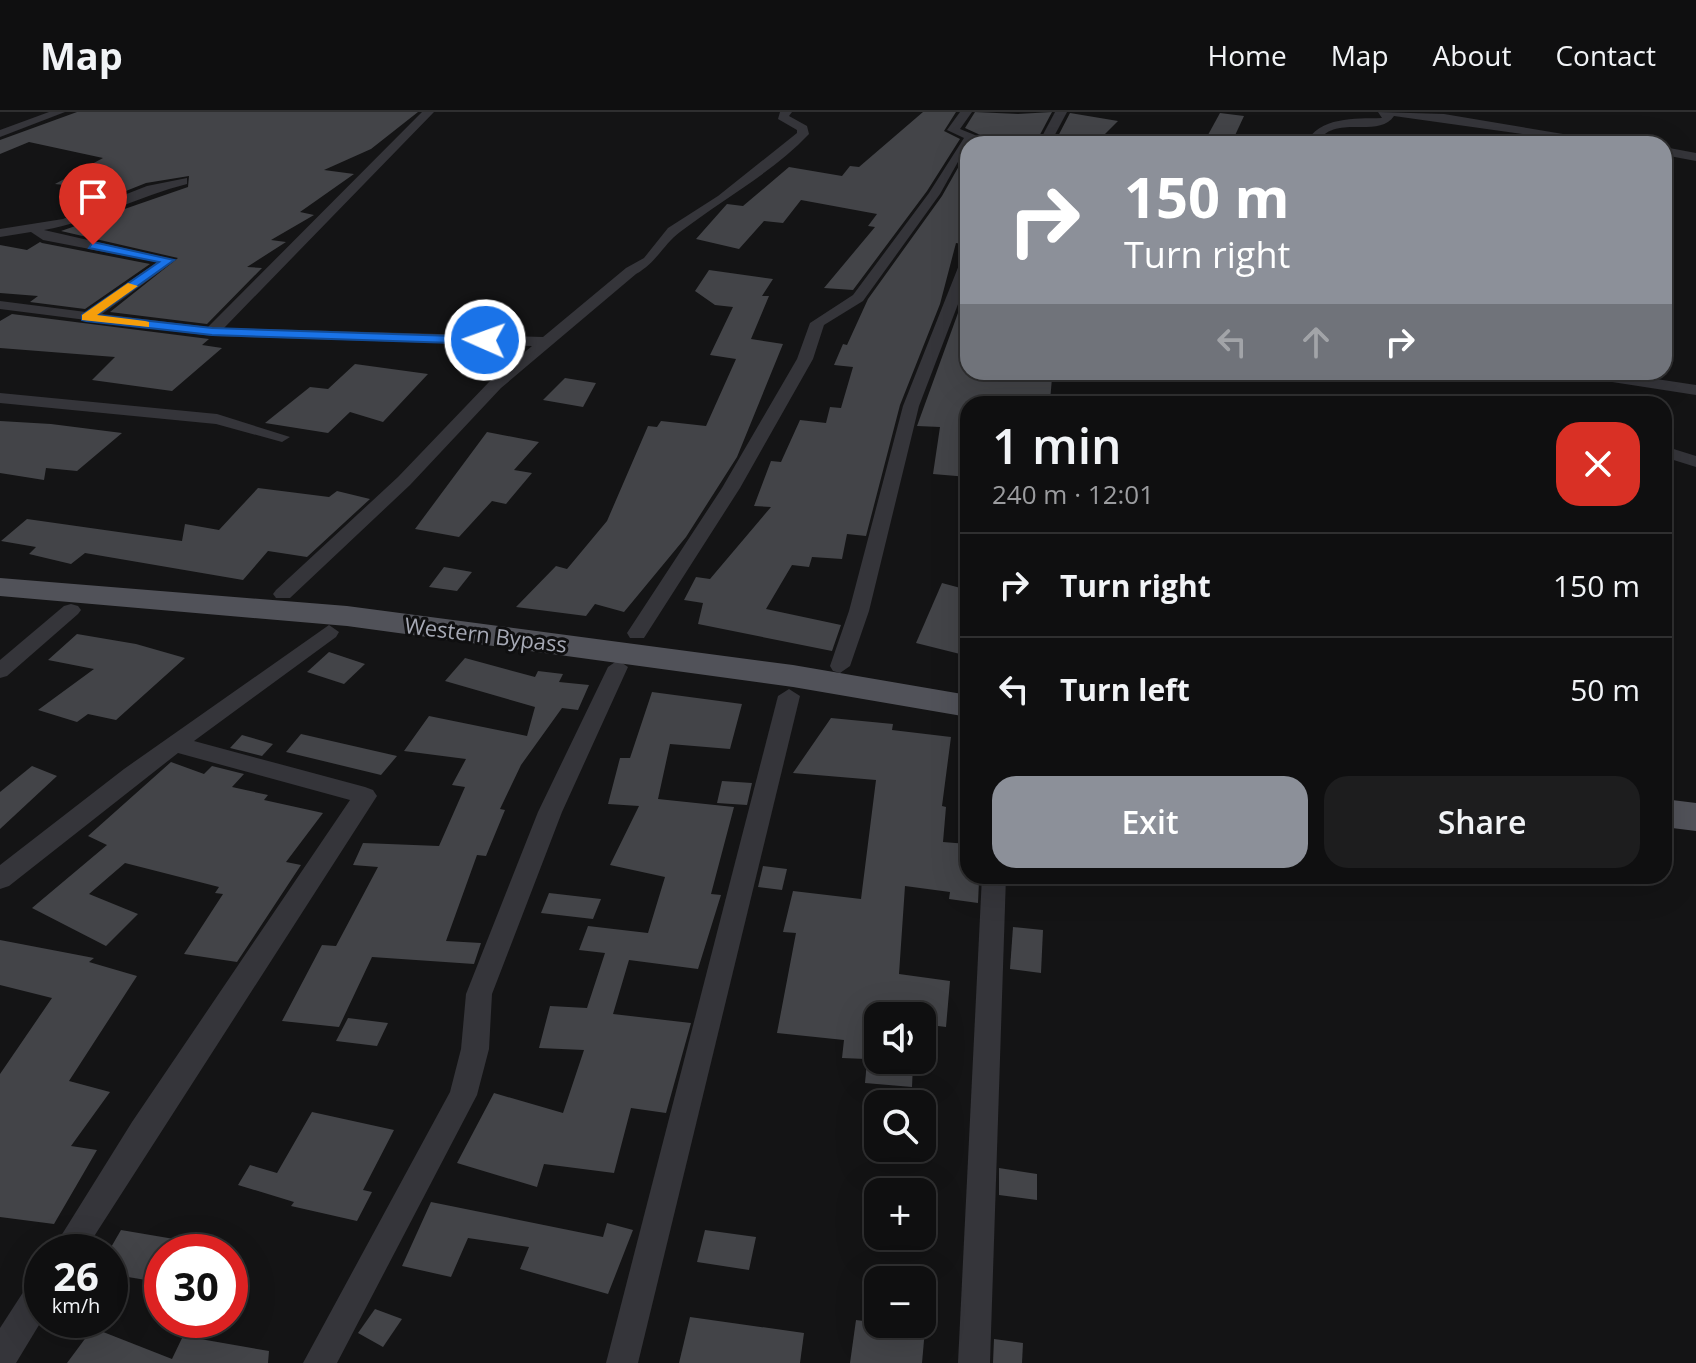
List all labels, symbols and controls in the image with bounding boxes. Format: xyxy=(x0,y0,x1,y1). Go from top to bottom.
text: Map xyxy=(40,29,123,81)
text: Home xyxy=(1208,36,1287,74)
text: Map xyxy=(1331,36,1389,74)
text: About xyxy=(1433,36,1511,74)
text: Contact xyxy=(1555,36,1656,74)
text: 150 m xyxy=(1124,158,1290,234)
pin xyxy=(59,163,127,245)
icon: right xyxy=(992,168,1096,272)
icon: arrive xyxy=(71,175,115,219)
text: Turn right xyxy=(1124,230,1290,279)
position arrow xyxy=(443,298,527,382)
icon: left xyxy=(1210,320,1254,364)
icon: ahead xyxy=(1294,320,1338,364)
icon: right xyxy=(1378,320,1422,364)
text: 1 min xyxy=(992,413,1122,478)
button: close xyxy=(1556,422,1640,506)
text: 240 m · 12:01 xyxy=(992,476,1154,512)
icon: right xyxy=(992,563,1036,607)
text: Turn right xyxy=(1060,565,1211,606)
text: 150 m xyxy=(1553,565,1640,606)
street label: Western Bypass xyxy=(403,609,569,659)
icon: left xyxy=(992,667,1036,711)
text: Turn left xyxy=(1060,669,1190,710)
text: 50 m xyxy=(1570,669,1640,710)
button: Exit xyxy=(992,776,1308,868)
button: Share xyxy=(1324,776,1640,868)
map controls xyxy=(864,1002,936,1338)
button: sound xyxy=(864,1002,936,1074)
button: search xyxy=(864,1090,936,1162)
button: + xyxy=(864,1178,936,1250)
speed limit sign: 30 xyxy=(144,1234,248,1338)
text: 26 xyxy=(53,1248,99,1303)
button: − xyxy=(864,1266,936,1338)
text: km/h xyxy=(52,1292,100,1319)

